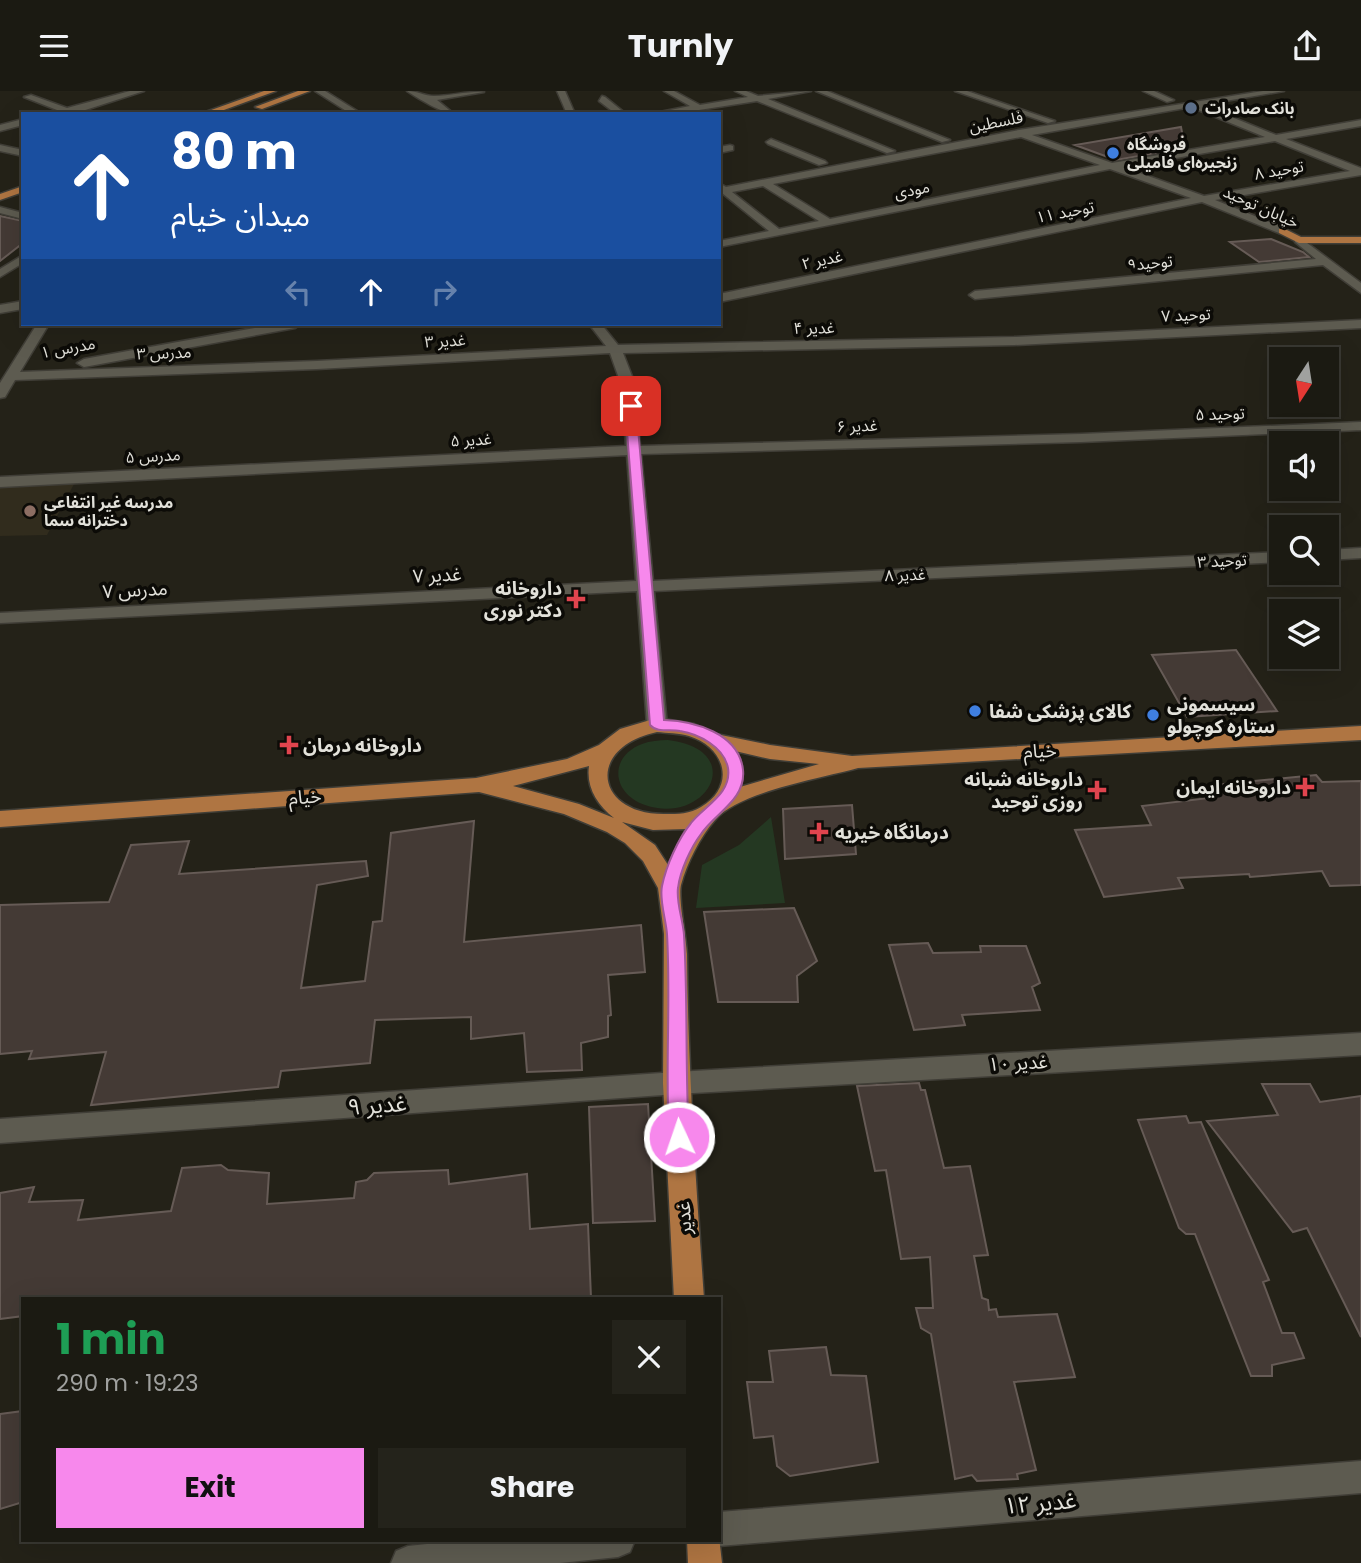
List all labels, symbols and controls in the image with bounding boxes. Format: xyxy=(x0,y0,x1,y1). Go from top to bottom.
text: Turnly xyxy=(628,23,733,68)
icon: menu xyxy=(35,27,73,65)
icon: share xyxy=(1288,27,1326,65)
place label: بانک صادرات xyxy=(1205,97,1295,120)
marker: بانک صادرات xyxy=(1183,100,1199,116)
street label: فلسطین xyxy=(967,106,1025,138)
text: 80 m xyxy=(171,118,297,186)
place label: فروشگاه زنجیره‌ای فامیلی xyxy=(1127,133,1237,174)
icon: ahead xyxy=(56,140,147,231)
marker: فروشگاه زنجیره‌ای فامیلی xyxy=(1105,145,1121,161)
street label: توحید ۸ xyxy=(1253,154,1306,186)
street label: مودی xyxy=(892,175,932,205)
street label: خیابان توحید xyxy=(1220,180,1302,234)
text: میدان خیام xyxy=(171,192,310,237)
street label: توحید ۱۱ xyxy=(1034,195,1096,229)
street label: غدیر ۲ xyxy=(800,244,844,276)
street label: توحید۹ xyxy=(1126,249,1174,277)
icon: left xyxy=(279,273,317,311)
icon: ahead xyxy=(352,273,390,311)
icon: right xyxy=(425,273,463,311)
street label: توحید ۷ xyxy=(1161,302,1212,328)
street label: غدیر ۴ xyxy=(793,316,835,340)
street label: غدیر ۳ xyxy=(424,328,466,354)
street label: مدرس ۱ xyxy=(39,332,97,364)
street label: مدرس ۳ xyxy=(136,341,192,365)
north arrow xyxy=(1269,347,1339,417)
map controls xyxy=(1269,347,1339,669)
pin xyxy=(601,376,661,436)
icon: arrive xyxy=(612,387,650,425)
street label: توحید ۵ xyxy=(1195,402,1246,426)
street label: غدیر ۶ xyxy=(836,414,878,438)
street label: غدیر ۵ xyxy=(450,427,492,453)
button: sound xyxy=(1269,431,1339,501)
street label: مدرس ۵ xyxy=(125,443,181,469)
place label: مدرسه غیر انتفاعی دخترانه سما xyxy=(44,491,173,532)
marker: مدرسه غیر انتفاعی دخترانه سما xyxy=(22,503,38,519)
button: search xyxy=(1269,515,1339,585)
street label: توحید ۳ xyxy=(1197,548,1248,574)
street label: غدیر ۷ xyxy=(412,560,462,590)
street label: غدیر ۸ xyxy=(884,563,926,587)
street label: مدرس ۷ xyxy=(102,575,168,605)
place label: داروخانه دکتر نوری xyxy=(484,575,562,624)
marker: داروخانه دکتر نوری xyxy=(568,591,584,607)
button: layers xyxy=(1269,599,1339,669)
place label: سیسمونی ستاره کوچولو xyxy=(1167,691,1275,740)
place label: کالای پزشکی شفا xyxy=(989,698,1132,725)
marker: کالای پزشکی شفا xyxy=(967,703,983,719)
marker: سیسمونی ستاره کوچولو xyxy=(1145,707,1161,723)
place label: داروخانه درمان xyxy=(303,732,422,759)
marker: داروخانه درمان xyxy=(281,737,297,753)
street label: خیام xyxy=(1023,737,1057,766)
place label: داروخانه شبانه روزی توحید xyxy=(964,766,1083,815)
place label: داروخانه ایمان xyxy=(1176,774,1291,801)
marker: داروخانه ایمان xyxy=(1297,779,1313,795)
street label: خیام xyxy=(288,782,322,813)
marker: داروخانه شبانه روزی توحید xyxy=(1089,782,1105,798)
place label: درمانگاه خیریه xyxy=(835,819,949,846)
marker: درمانگاه خیریه xyxy=(809,822,829,842)
street label: غدیر ۱۰ xyxy=(987,1048,1049,1078)
street label: غدیر ۹ xyxy=(346,1087,408,1123)
position arrow xyxy=(642,1100,716,1174)
street label: غدیر xyxy=(670,1201,698,1236)
text: 1 min xyxy=(56,1310,166,1369)
button: close xyxy=(612,1320,686,1394)
text: 290 m · 19:23 xyxy=(56,1367,199,1399)
button: Exit xyxy=(56,1448,364,1528)
button: Share xyxy=(378,1448,686,1528)
street label: غدیر ۱۲ xyxy=(1003,1484,1077,1522)

